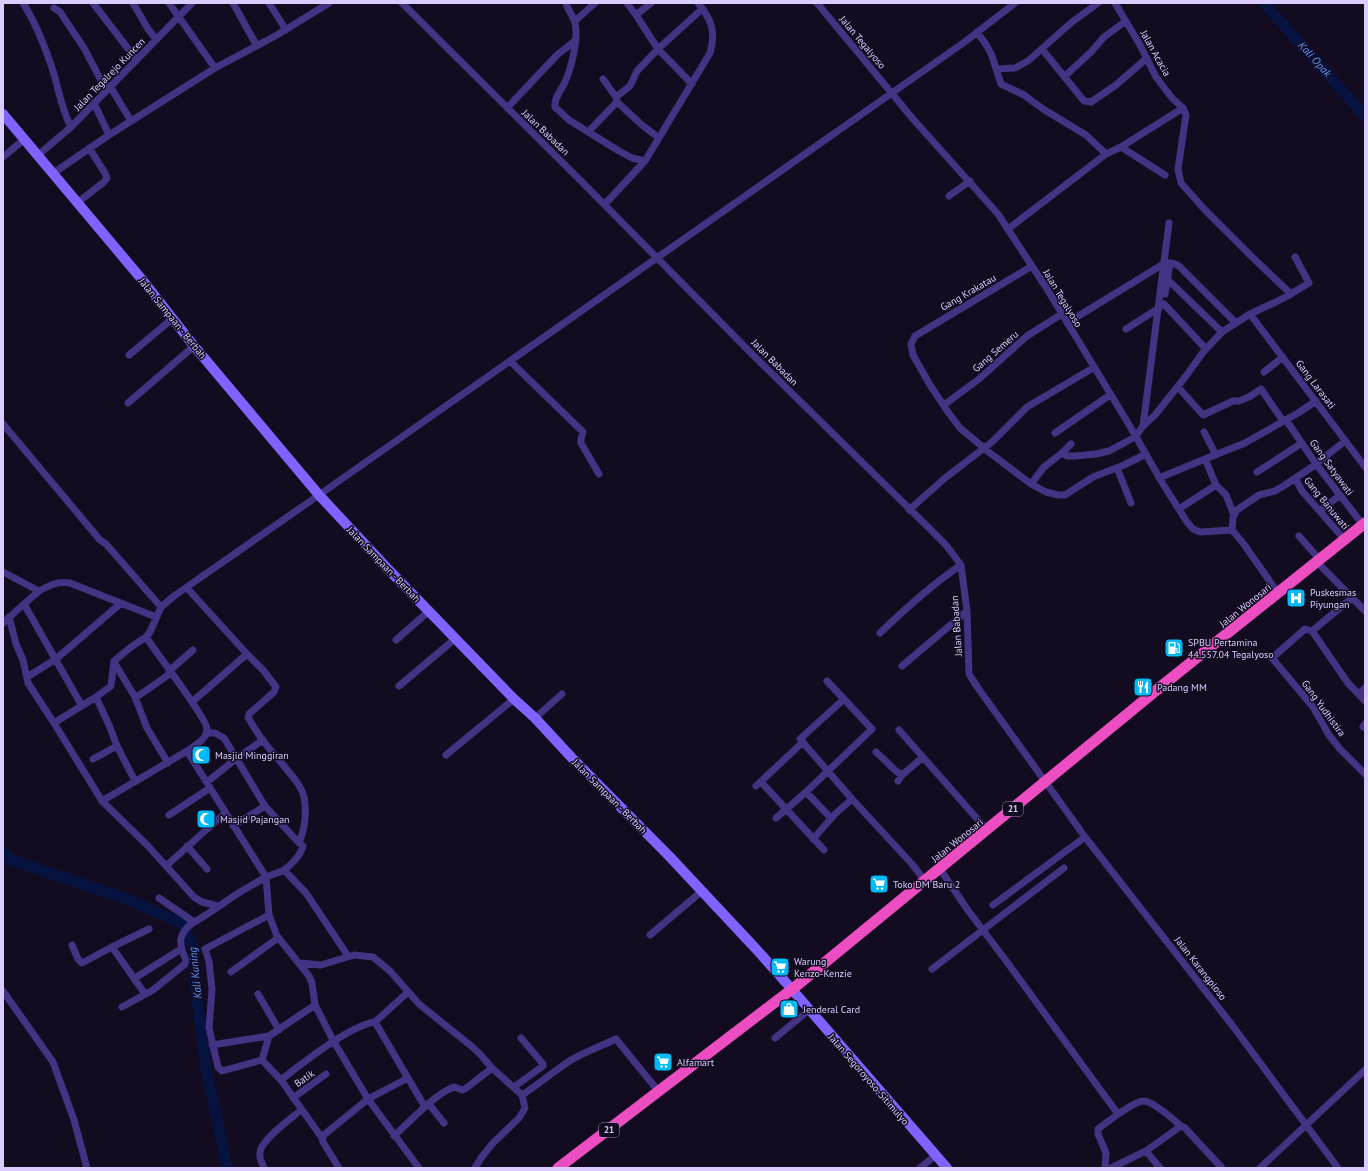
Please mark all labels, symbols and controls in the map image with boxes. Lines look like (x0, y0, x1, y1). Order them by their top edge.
street label: Jalan Tegalyoso (836, 12, 889, 72)
street label: Jalan Acacia (1137, 27, 1174, 79)
street label: Jalan Tegalrejo Kuncen (70, 35, 148, 114)
water label: Kali Opak (1295, 38, 1335, 81)
street label: Jalan Babadan (519, 106, 572, 158)
street label: Jalan Tegalyoso (1040, 266, 1085, 330)
street label: Gang Krakatau (938, 271, 998, 314)
street label: Jalan Sampaan - Berbah (135, 274, 209, 361)
street label: Gang Semeru (970, 328, 1021, 375)
street label: Jalan Babadan (748, 336, 801, 388)
street label: Gang Larasati (1293, 357, 1338, 411)
street label: Gang Satyawati (1307, 437, 1356, 498)
street label: Gang Banuwati (1301, 474, 1352, 533)
street label: Jalan Sampaan - Berbah (343, 523, 423, 605)
street label: Jalan Wonosari (1216, 581, 1274, 631)
place label: Puskesmas Piyungan (1310, 586, 1356, 611)
hospital icon: Puskesmas Piyungan (1285, 587, 1307, 609)
street label: Jalan Babadan (948, 595, 965, 658)
place label: SPBU Pertamina 44.557.04 Tegalyoso (1188, 636, 1274, 661)
fuel station icon: SPBU Pertamina 44.557.04 Tegalyoso (1163, 637, 1185, 659)
restaurant icon: Padang MM (1132, 676, 1154, 698)
street label: Gang Yudhistira (1299, 677, 1348, 739)
place label: Padang MM (1157, 681, 1207, 694)
mosque icon: Masjid Minggiran (190, 744, 212, 766)
place label: Masjid Minggiran (215, 749, 289, 762)
street label: Jalan Sampaan - Berbah (569, 755, 650, 837)
road number: 21 (1003, 802, 1023, 816)
mosque icon: Masjid Pajangan (195, 808, 217, 830)
place label: Masjid Pajangan (220, 813, 290, 826)
street label: Jalan Wonosari (928, 816, 986, 866)
supermarket icon: Toko DM Baru 2 (868, 873, 890, 895)
place label: Toko DM Baru 2 (893, 878, 960, 891)
street label: Jalan Karangploso (1171, 933, 1229, 1003)
water label: Kali Kuning (185, 946, 205, 999)
place label: Warung Kenzo-Kenzie (794, 955, 852, 980)
supermarket icon: Warung Kenzo-Kenzie (769, 956, 791, 978)
shop icon: Jenderal Card (778, 998, 800, 1020)
place label: Jenderal Card (802, 1003, 860, 1016)
street label: Jalan Segoroyoso-Sitimulyo (825, 1030, 912, 1128)
supermarket icon: Alfamart (652, 1051, 674, 1073)
place label: Alfamart (677, 1056, 715, 1069)
street label: Batik (292, 1067, 317, 1090)
road number: 21 (599, 1123, 619, 1137)

